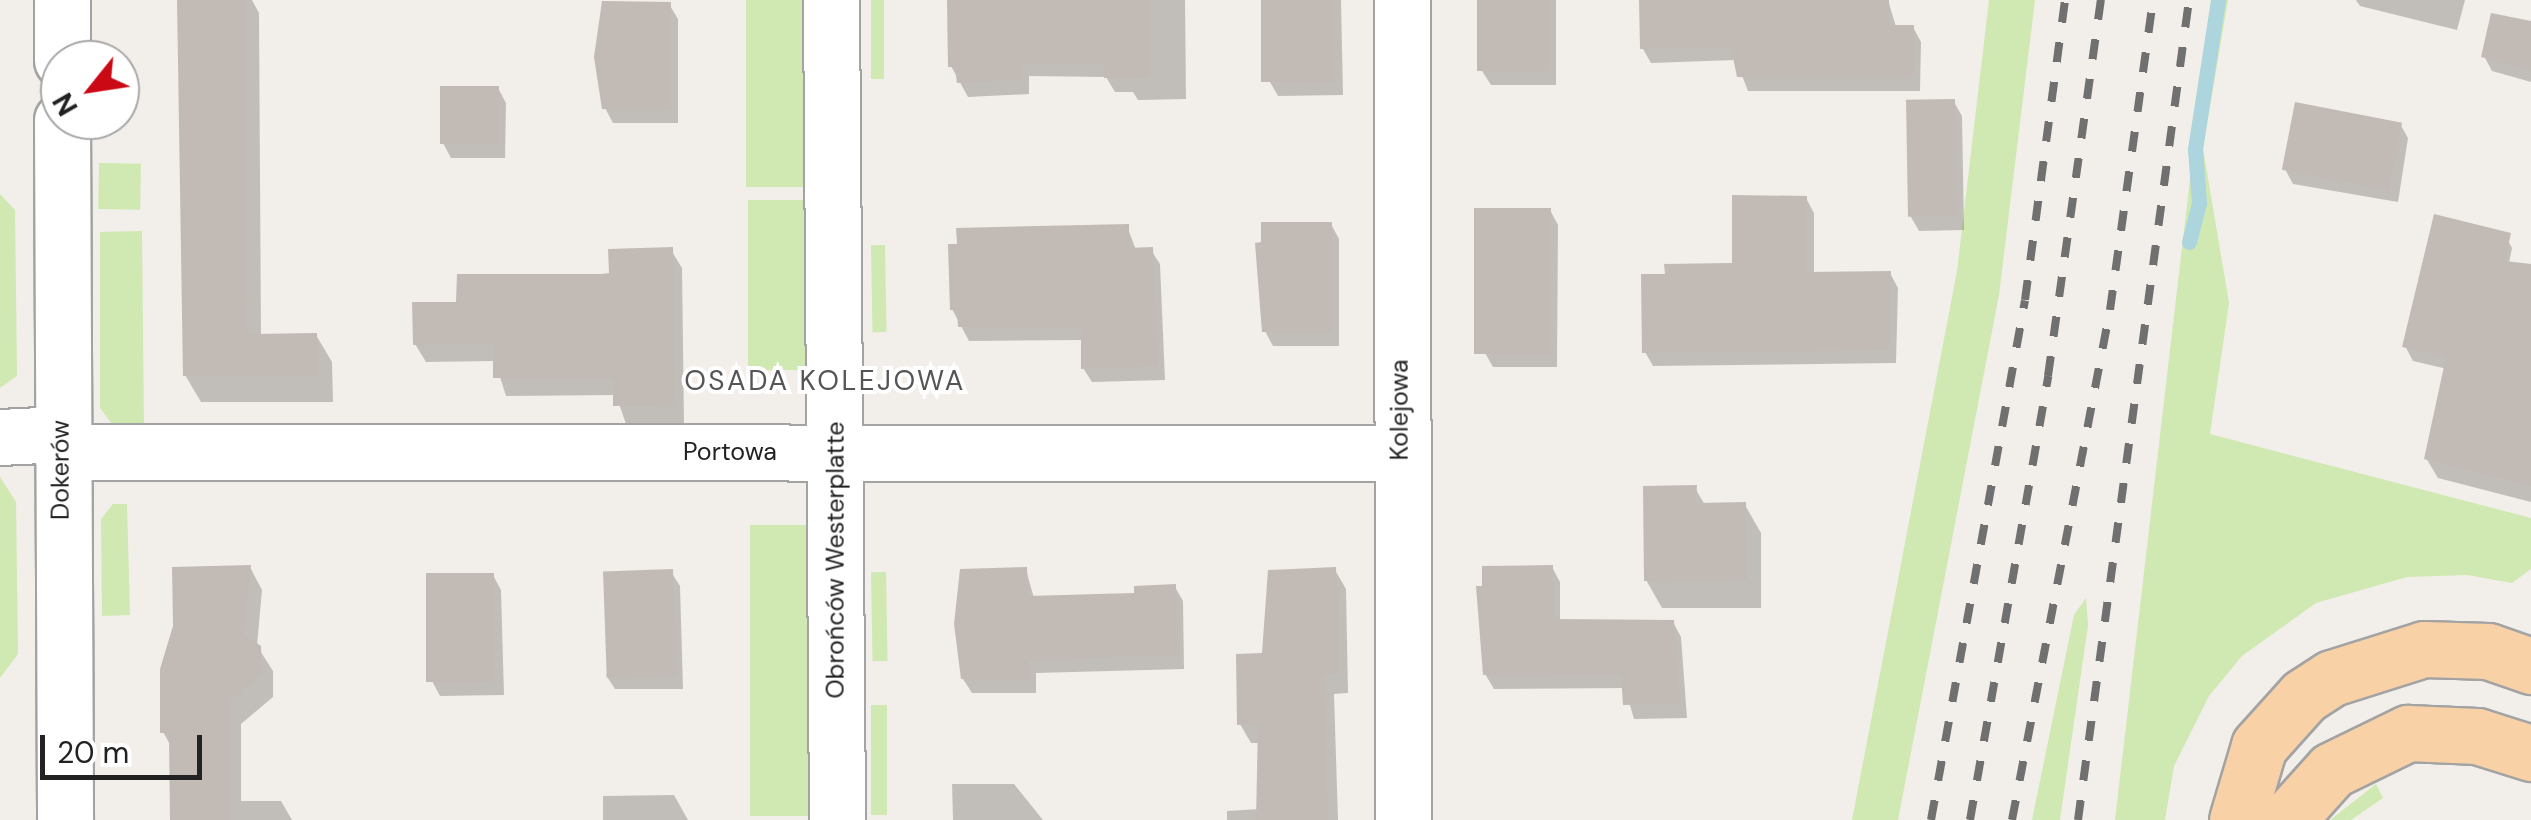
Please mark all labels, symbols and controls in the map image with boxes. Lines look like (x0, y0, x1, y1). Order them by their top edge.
north arrow (40, 40, 140, 140)
text: N (44, 86, 86, 122)
street label: Kolejowa (1385, 359, 1415, 461)
district label: OSADA KOLEJOWA (684, 364, 966, 398)
street label: Dokerów (46, 420, 76, 520)
street label: Obrońców Westerplatte (821, 421, 851, 699)
street label: Portowa (683, 437, 777, 467)
scale bar (45, 715, 208, 777)
text: 20 m (57, 733, 129, 772)

